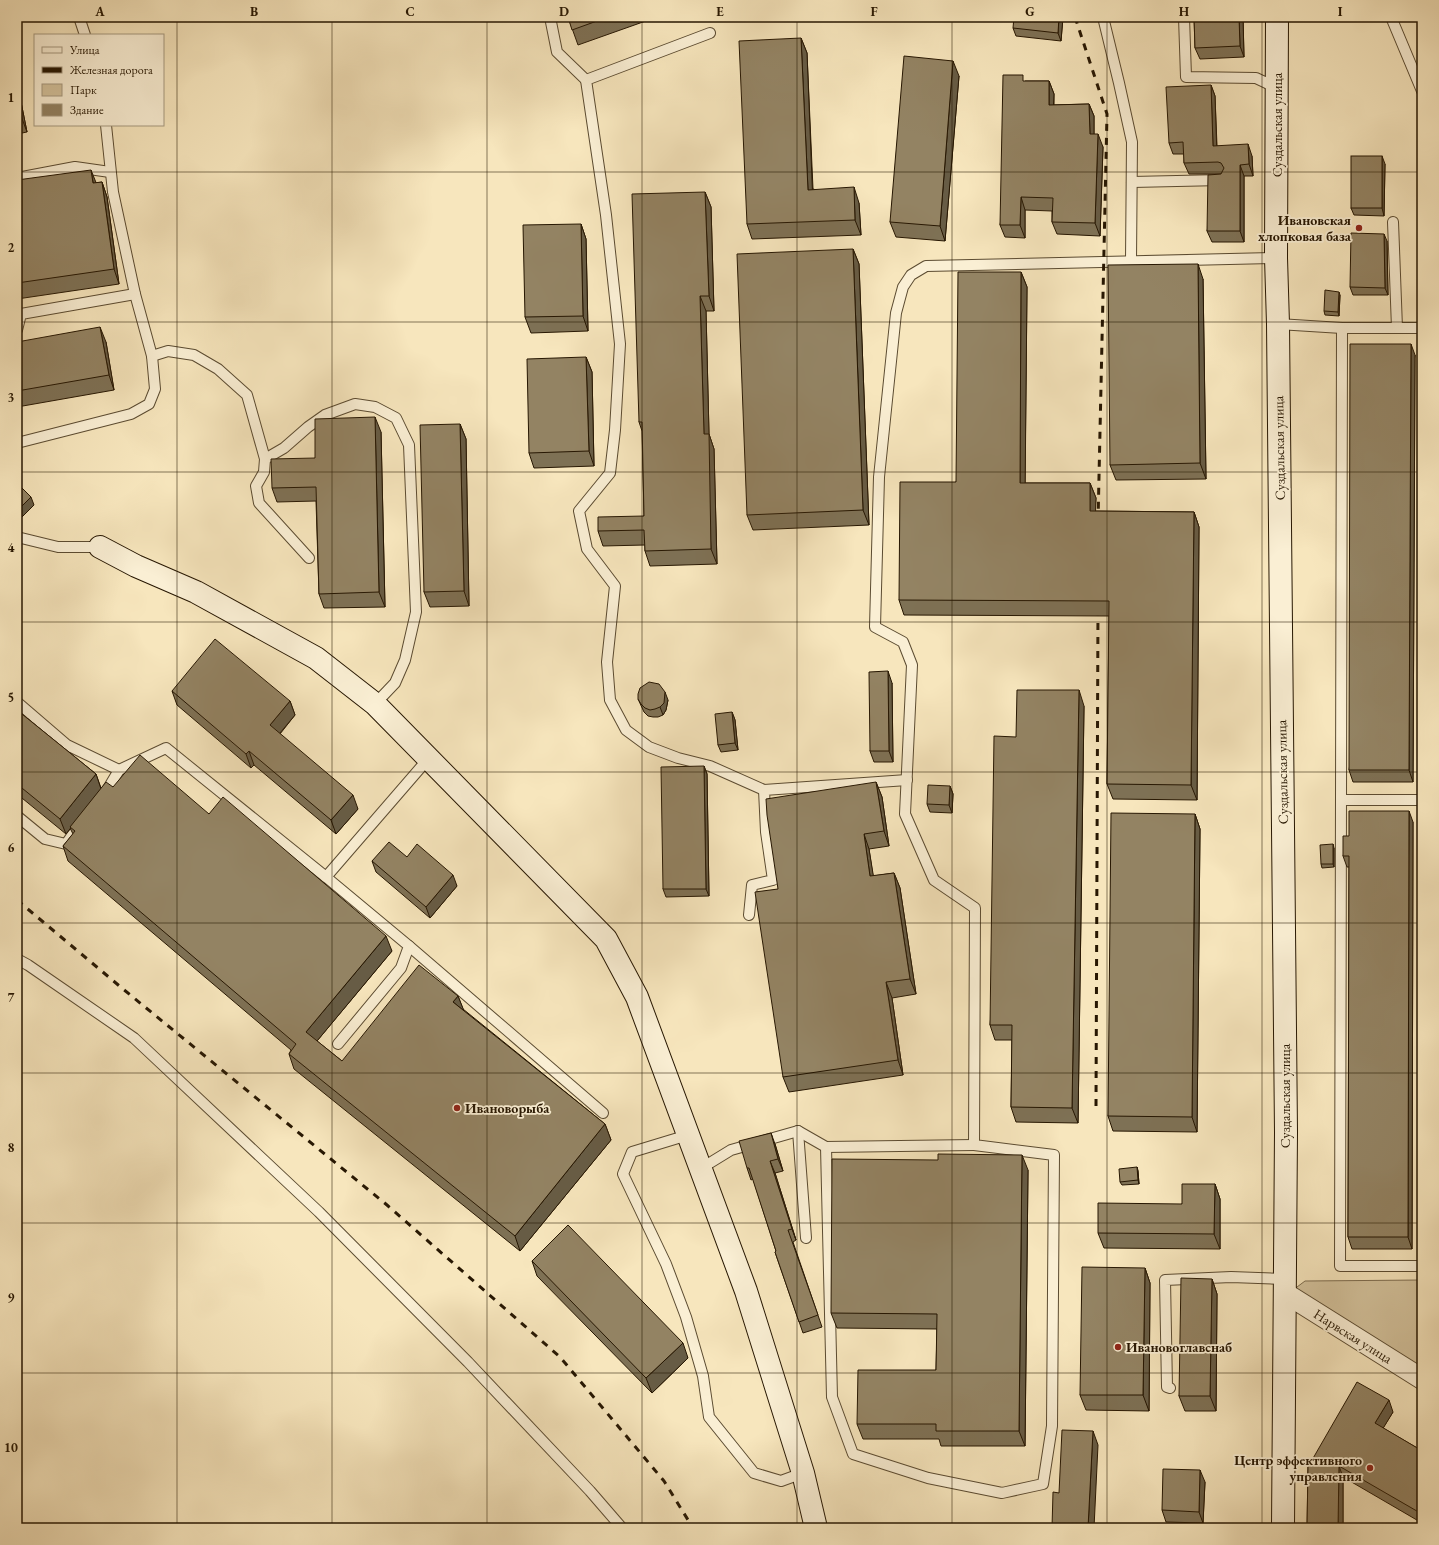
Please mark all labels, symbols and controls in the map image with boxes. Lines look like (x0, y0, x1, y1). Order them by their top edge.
text: A (94, 3, 105, 20)
text: B (250, 3, 258, 20)
text: C (405, 3, 415, 20)
text: D (559, 3, 569, 20)
text: E (716, 3, 724, 20)
text: F (870, 3, 878, 20)
text: G (1025, 3, 1035, 20)
text: H (1179, 3, 1190, 20)
text: I (1338, 3, 1343, 20)
legend (34, 34, 164, 126)
text: Улица (69, 42, 100, 58)
text: Железная дорога (69, 62, 153, 78)
street label: Суздальская улица (1268, 72, 1286, 177)
text: Парк (70, 82, 97, 98)
text: 1 (8, 89, 15, 106)
text: Здание (70, 102, 104, 118)
place label: Ивановская хлопковая база (1258, 211, 1352, 245)
marker: Ивановская хлопковая база (1354, 223, 1364, 233)
text: 2 (8, 239, 15, 256)
text: 3 (8, 389, 15, 406)
street label: Суздальская улица (1269, 395, 1289, 500)
text: 4 (8, 539, 15, 556)
text: 5 (8, 689, 14, 706)
street label: Суздальская улица (1272, 719, 1292, 824)
text: 6 (8, 839, 15, 856)
text: 7 (8, 989, 15, 1006)
street label: Суздальская улица (1276, 1043, 1294, 1148)
place label: Ивановорыба (465, 1099, 550, 1117)
marker: Ивановорыба (452, 1103, 462, 1113)
text: 8 (8, 1139, 15, 1156)
text: 9 (8, 1289, 15, 1306)
street label: Нарвская улица (1310, 1305, 1396, 1368)
place label: Ивановоглавснаб (1126, 1338, 1232, 1356)
marker: Ивановоглавснаб (1113, 1342, 1123, 1352)
text: 10 (4, 1439, 18, 1456)
place label: Центр эффективного управления (1234, 1451, 1363, 1485)
marker: Центр эффективного управления (1365, 1463, 1375, 1473)

